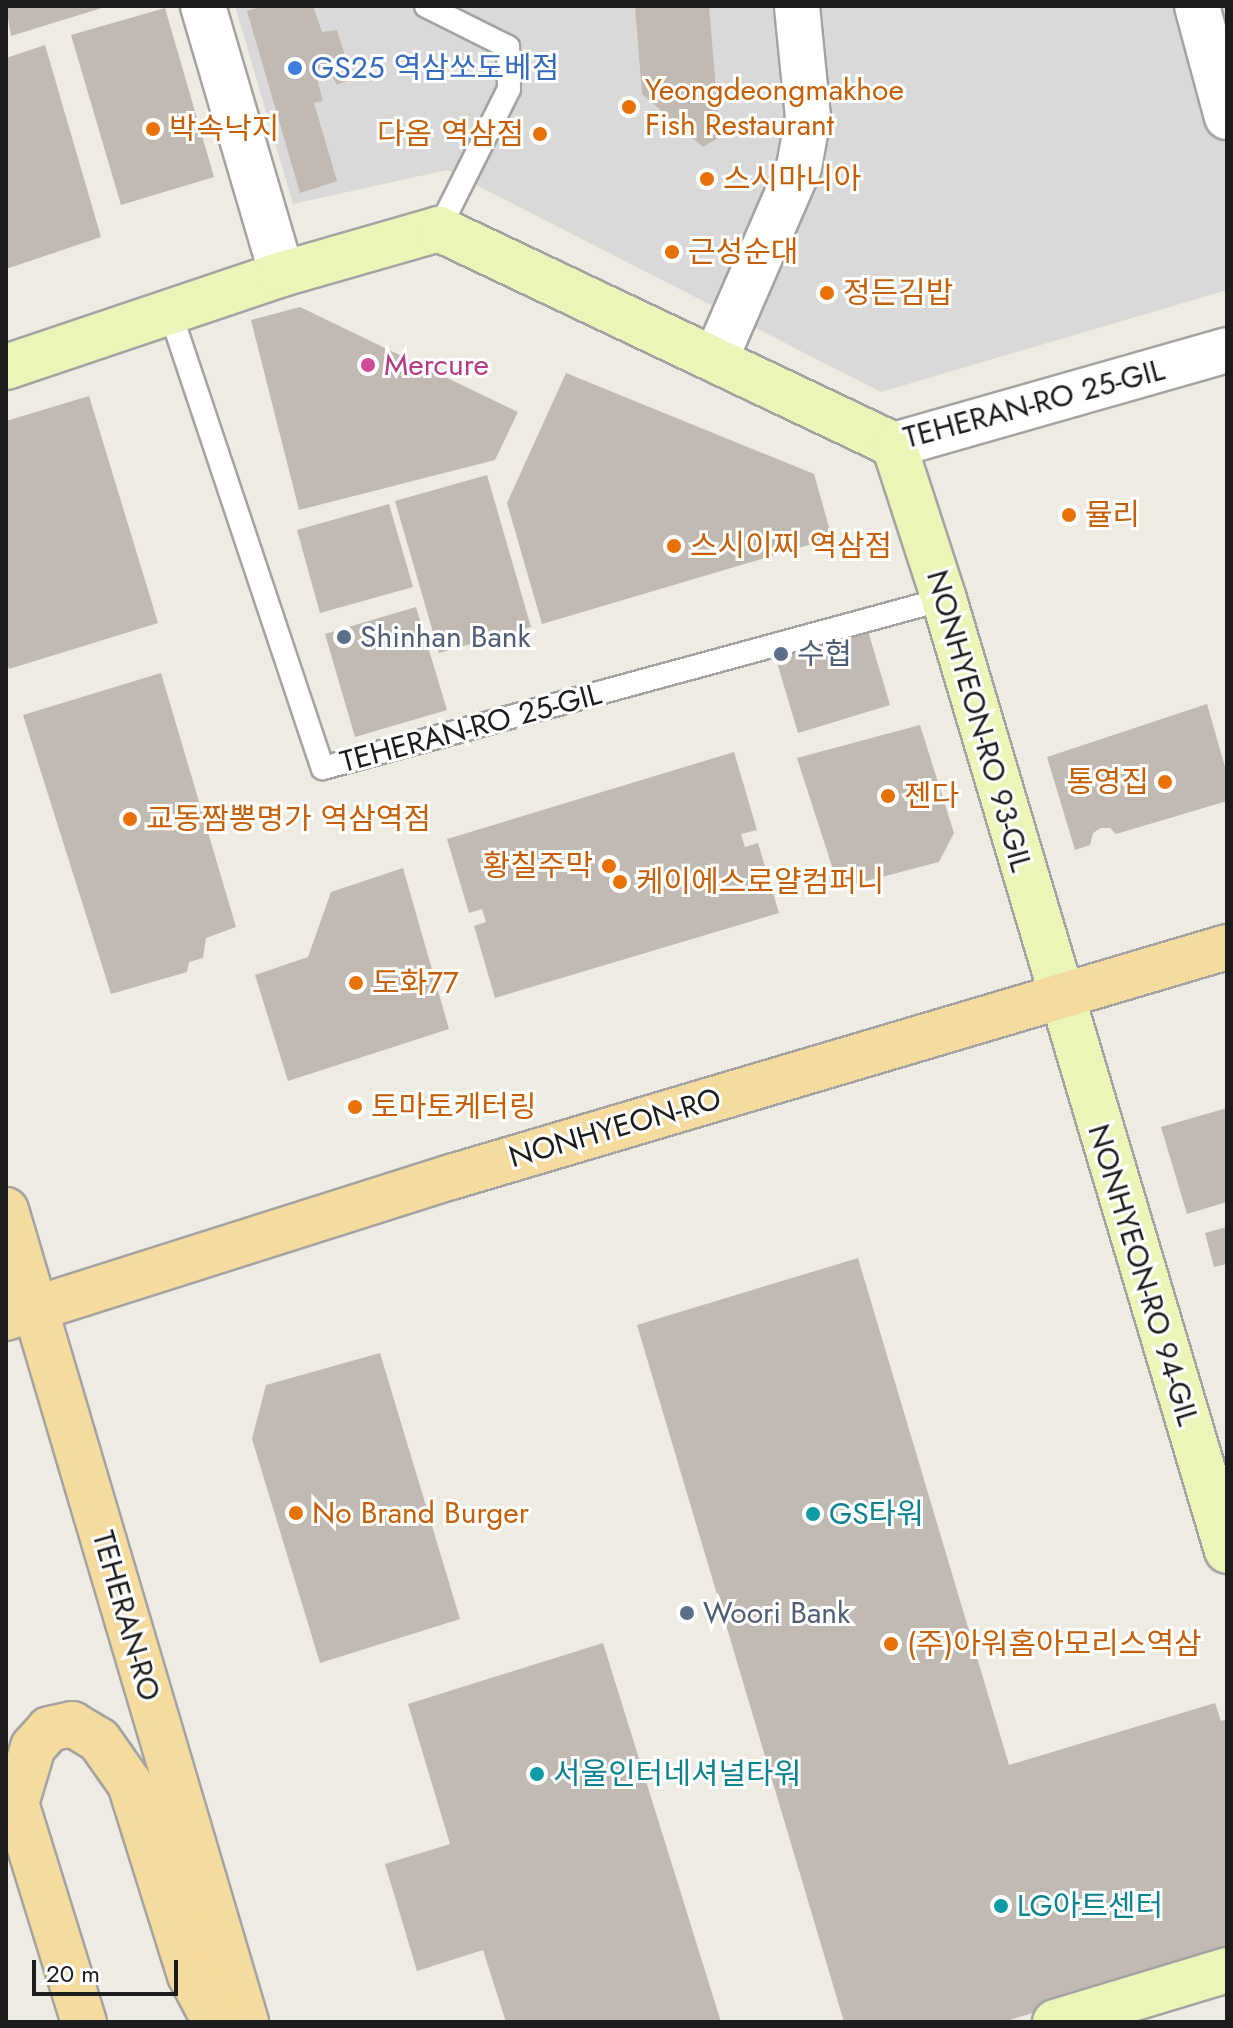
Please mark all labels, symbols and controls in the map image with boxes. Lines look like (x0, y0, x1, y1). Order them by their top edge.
place label: GS25 역삼쏘도베점 (311, 50, 559, 86)
marker: GS25 역삼쏘도베점 (286, 59, 304, 77)
place label: Yeongdeongmakhoe Fish Restaurant (645, 72, 904, 142)
marker: Yeongdeongmakhoe Fish Restaurant (620, 98, 638, 116)
place label: 박속낙지 (169, 111, 279, 147)
place label: 다옴 역삼점 (377, 116, 524, 152)
marker: 박속낙지 (144, 120, 162, 138)
marker: 다옴 역삼점 (531, 125, 549, 143)
place label: 스시마니아 (723, 161, 861, 197)
marker: 스시마니아 (698, 170, 716, 188)
place label: 근성순대 (688, 234, 798, 270)
marker: 근성순대 (663, 243, 681, 261)
place label: 정든김밥 (843, 275, 953, 311)
marker: 정든김밥 (818, 284, 836, 302)
place label: Mercure (384, 347, 489, 383)
street label: TEHERAN-RO 25-GIL (900, 352, 1168, 456)
marker: Mercure (359, 356, 377, 374)
place label: 뮬리 (1085, 497, 1140, 533)
marker: 뮬리 (1060, 506, 1078, 524)
place label: 스시이찌 역삼점 (690, 528, 892, 564)
marker: 스시이찌 역삼점 (665, 537, 683, 555)
street label: NONHYEON-RO 93-GIL (919, 566, 1039, 876)
place label: Shinhan Bank (360, 619, 531, 655)
marker: Shinhan Bank (335, 628, 353, 646)
place label: 수협 (797, 636, 852, 672)
marker: 수협 (772, 645, 790, 663)
street label: TEHERAN-RO 25-GIL (337, 676, 605, 780)
place label: 통영집 (1066, 764, 1149, 800)
marker: 통영집 (1156, 773, 1174, 791)
place label: 젠다 (904, 778, 959, 814)
marker: 젠다 (879, 787, 897, 805)
place label: 교동짬뽕명가 역삼역점 (146, 801, 431, 837)
marker: 교동짬뽕명가 역삼역점 (121, 810, 139, 828)
place label: 황칠주막 (483, 848, 593, 884)
marker: 황칠주막 (600, 857, 618, 875)
place label: 케이에스로얄컴퍼니 (636, 864, 884, 900)
marker: 케이에스로얄컴퍼니 (611, 873, 629, 891)
place label: 도화77 (372, 965, 459, 1001)
marker: 도화77 (347, 974, 365, 992)
street label: NONHYEON-RO (505, 1081, 725, 1175)
place label: 토마토케터링 (371, 1089, 537, 1125)
marker: 토마토케터링 (346, 1098, 364, 1116)
street label: NONHYEON-RO 94-GIL (1080, 1120, 1206, 1430)
place label: No Brand Burger (312, 1495, 529, 1531)
place label: GS타워 (829, 1496, 924, 1532)
marker: No Brand Burger (287, 1504, 305, 1522)
marker: GS타워 (804, 1505, 822, 1523)
street label: TEHERAN-RO (85, 1527, 167, 1705)
place label: Woori Bank (703, 1595, 850, 1631)
marker: Woori Bank (678, 1604, 696, 1622)
place label: (주)아워홈아모리스역삼 (907, 1626, 1202, 1662)
marker: (주)아워홈아모리스역삼 (882, 1635, 900, 1653)
place label: 서울인터네셔널타워 (553, 1756, 801, 1792)
marker: 서울인터네셔널타워 (528, 1765, 546, 1783)
place label: LG아트센터 (1017, 1888, 1163, 1924)
marker: LG아트센터 (992, 1897, 1010, 1915)
scale bar (36, 1944, 182, 1994)
text: 20 m (46, 1956, 100, 1991)

